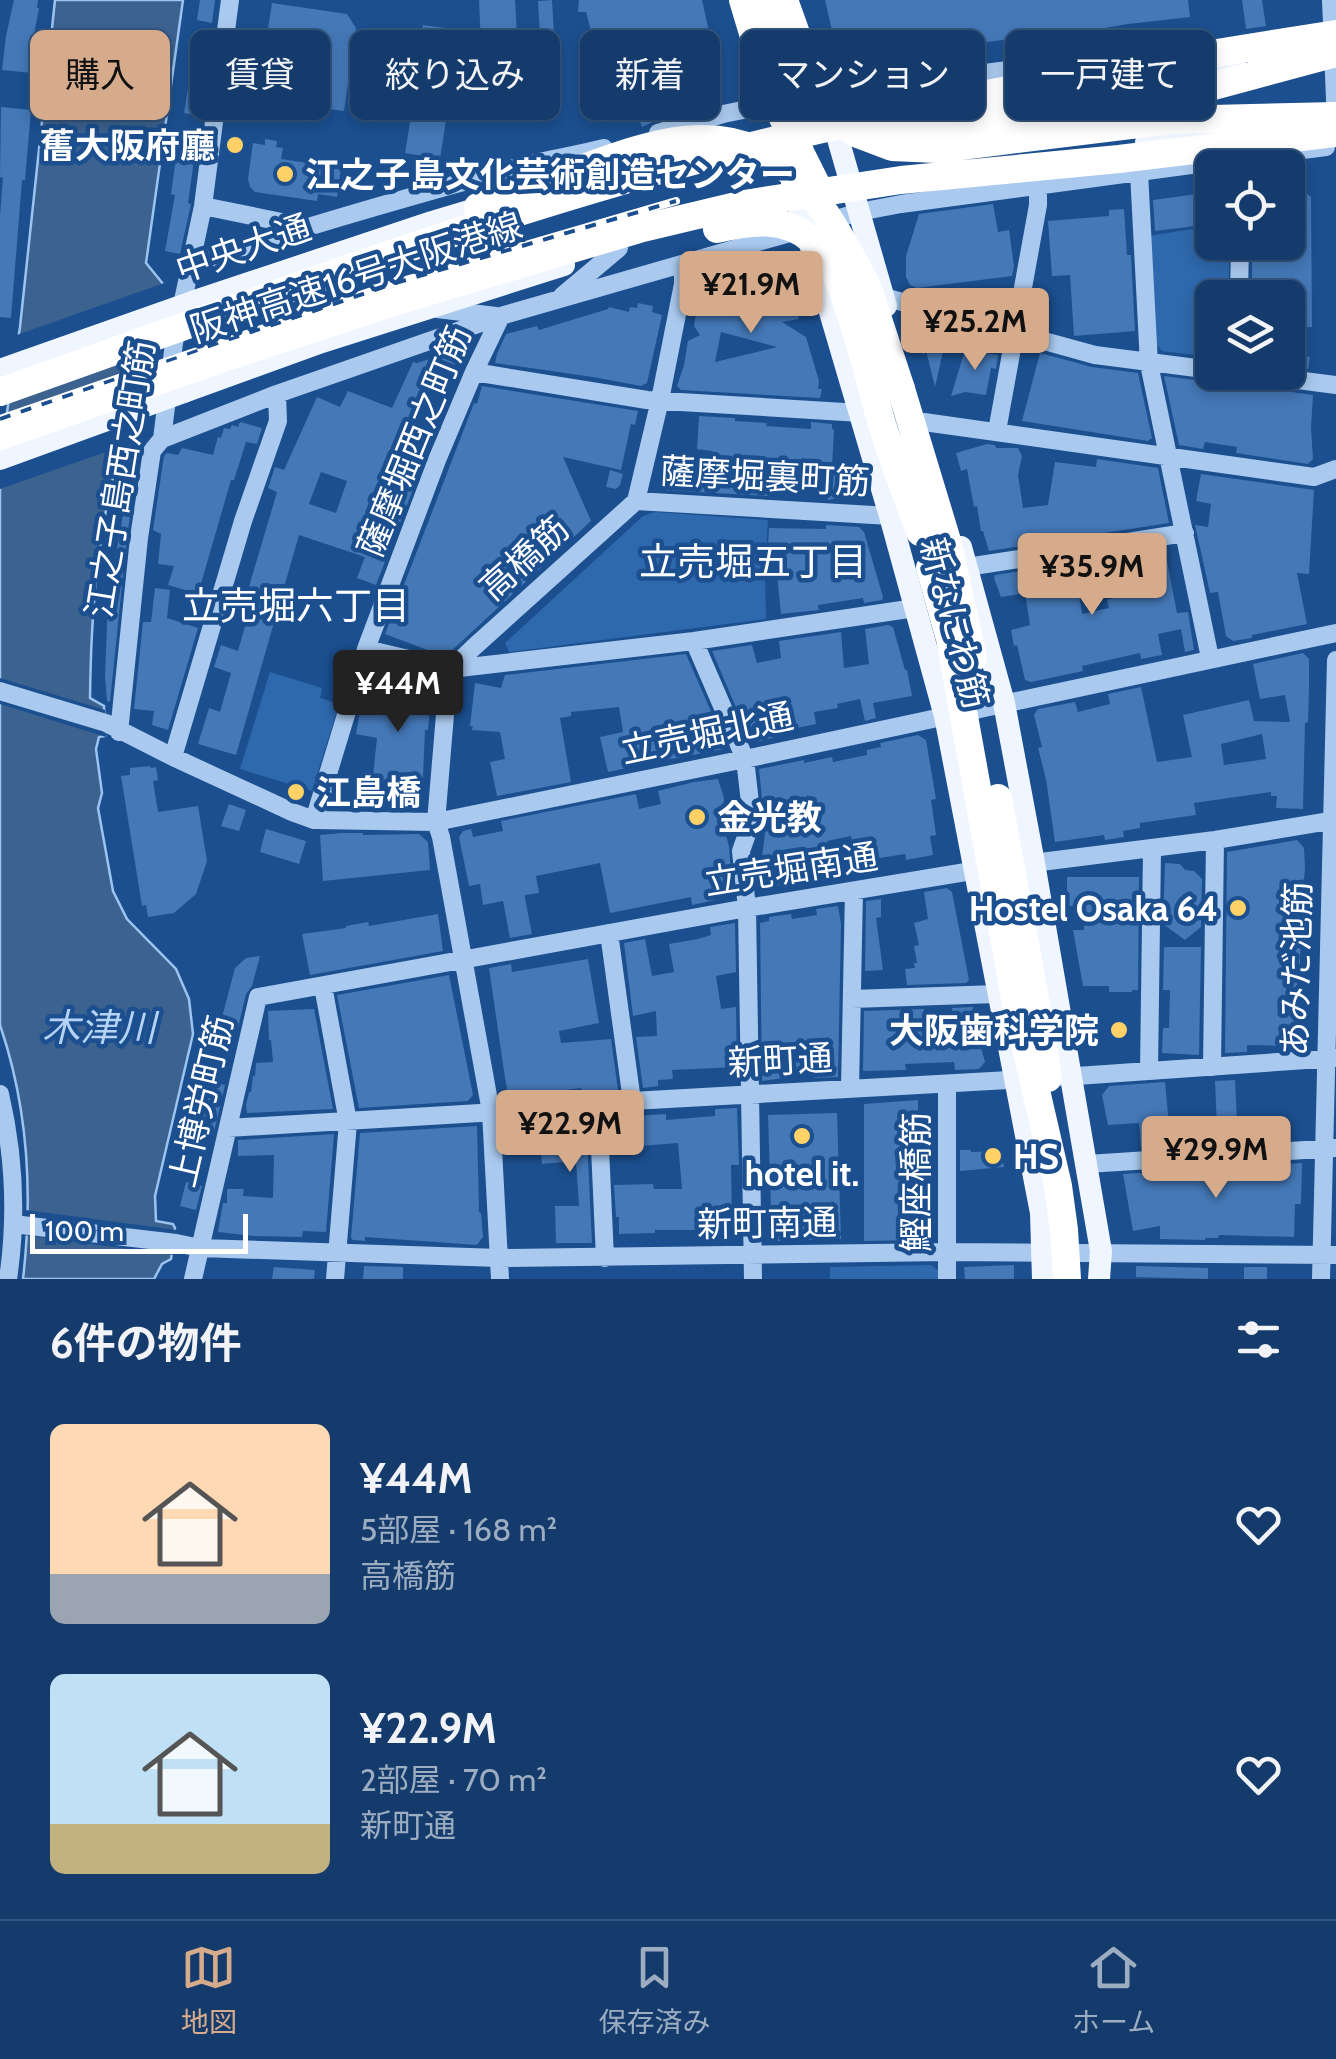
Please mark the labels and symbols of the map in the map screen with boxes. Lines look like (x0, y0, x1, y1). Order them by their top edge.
place label: 𦾔大阪府廳 (40, 124, 215, 167)
marker: 𦾔大阪府廳 (224, 134, 246, 156)
place label: 江之子島文化芸術創造センター (305, 153, 795, 196)
marker: 江之子島文化芸術創造センター (274, 163, 296, 185)
street label: 阪神高速16号大阪港線 (185, 203, 527, 351)
street label: 中央大通 (170, 205, 316, 291)
pin: ¥21.9M (670, 251, 832, 336)
pin: ¥25.2M (894, 288, 1056, 373)
street label: 薩摩堀西之町筋 (348, 319, 480, 563)
street label: 江之子島西之町筋 (77, 337, 163, 621)
street label: 薩摩堀裏町筋 (659, 449, 871, 503)
street label: 高橋筋 (471, 507, 577, 609)
street label: 新なにわ筋 (912, 533, 998, 713)
pin: ¥35.9M (1011, 533, 1173, 618)
district label: 立売堀五丁目 (639, 538, 867, 585)
district label: 立売堀六丁目 (182, 582, 410, 629)
pin: ¥44M (339, 650, 457, 735)
street label: 立売堀北通 (617, 694, 797, 772)
place label: 江島橋 (316, 771, 421, 814)
marker: 江島橋 (285, 781, 307, 803)
place label: 金光教 (717, 796, 822, 839)
marker: 金光教 (686, 806, 708, 828)
street label: 立売堀南通 (701, 834, 881, 904)
street label: あみだ池筋 (1273, 881, 1319, 1057)
place label: Hostel Osaka 64 (969, 887, 1218, 930)
marker: Hostel Osaka 64 (1227, 897, 1249, 919)
water label: 木津川 (42, 1004, 160, 1051)
place label: 大阪歯科学院 (889, 1009, 1099, 1052)
street label: 上博労町筋 (160, 1011, 242, 1191)
marker: 大阪歯科学院 (1108, 1019, 1130, 1041)
street label: 新町通 (726, 1036, 834, 1084)
pin: ¥22.9M (489, 1090, 651, 1175)
street label: 鰹座橋筋 (894, 1112, 937, 1252)
pin: ¥29.9M (1135, 1116, 1297, 1201)
marker: hotel it. (791, 1125, 813, 1147)
place label: HS (1013, 1135, 1059, 1178)
marker: HS (982, 1145, 1004, 1167)
place label: hotel it. (745, 1152, 859, 1195)
street label: 新町南通 (697, 1200, 837, 1246)
scale bar (30, 1209, 248, 1254)

